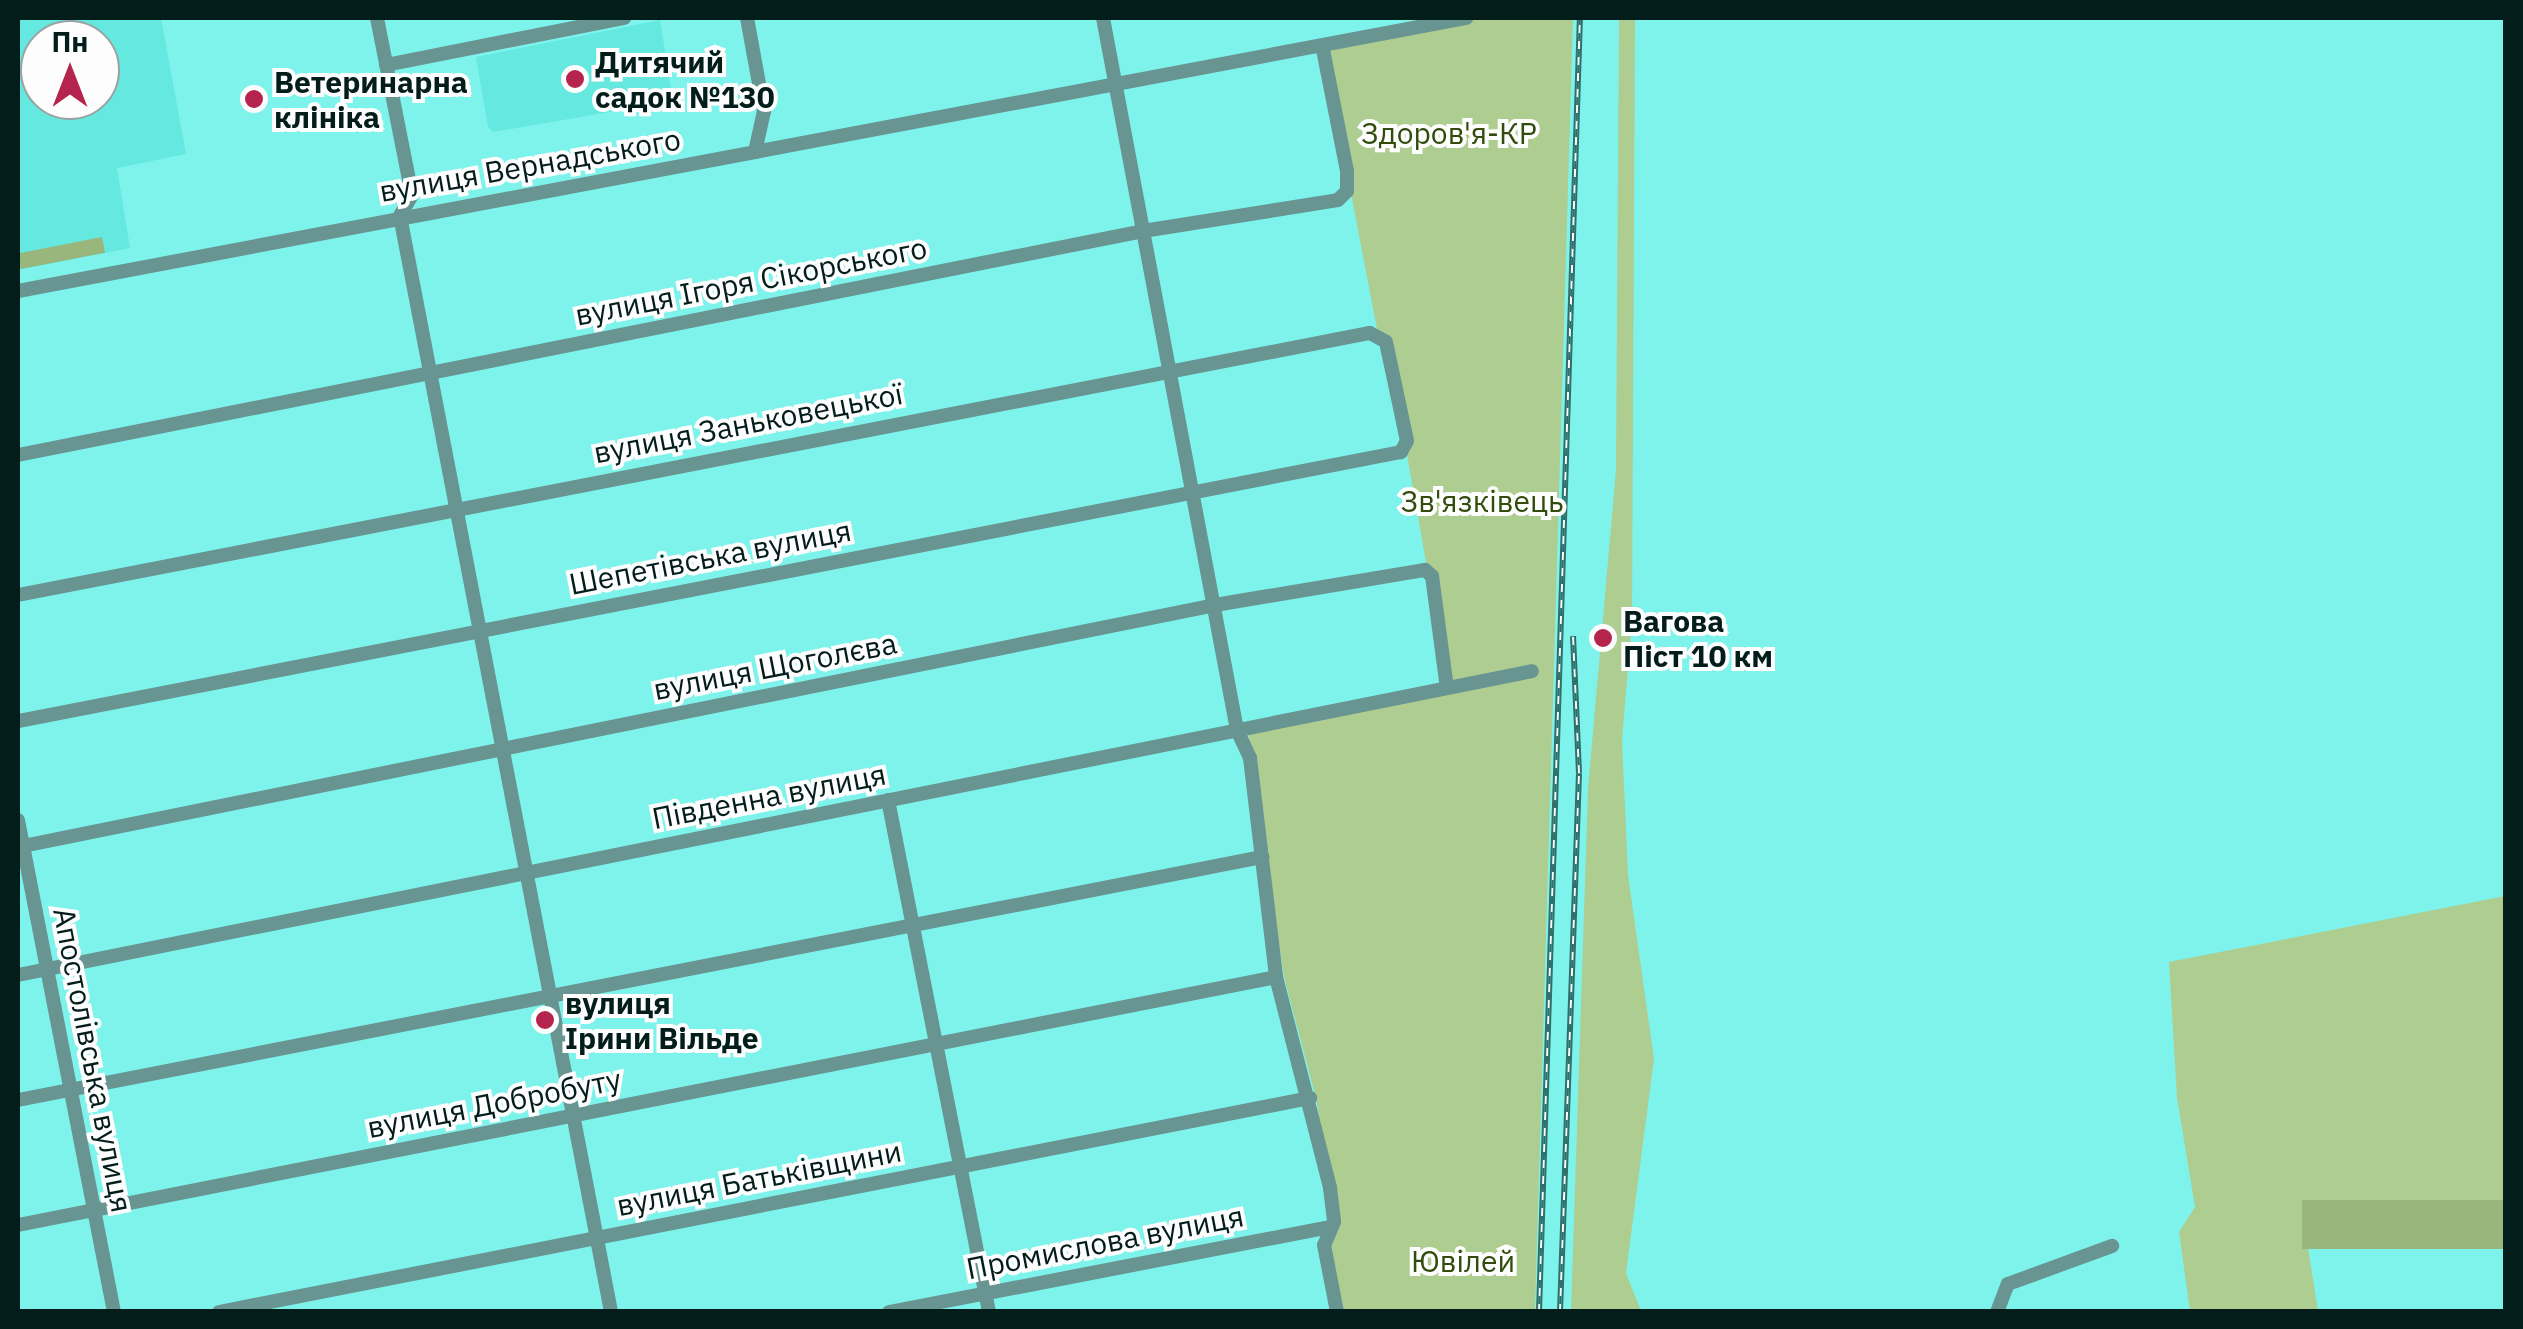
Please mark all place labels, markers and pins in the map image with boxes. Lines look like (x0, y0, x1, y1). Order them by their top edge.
place label: Дитячий садок №130 (595, 44, 775, 114)
place label: Ветеринарна клініка (274, 64, 468, 134)
marker: Дитячий садок №130 (564, 68, 586, 90)
marker: Ветеринарна клініка (243, 88, 265, 110)
place label: Вагова Піст 10 км (1623, 603, 1773, 674)
marker: Вагова Піст 10 км (1592, 627, 1614, 649)
place label: вулиця Ірини Вільде (565, 985, 759, 1056)
marker: вулиця Ірини Вільде (534, 1009, 556, 1031)

